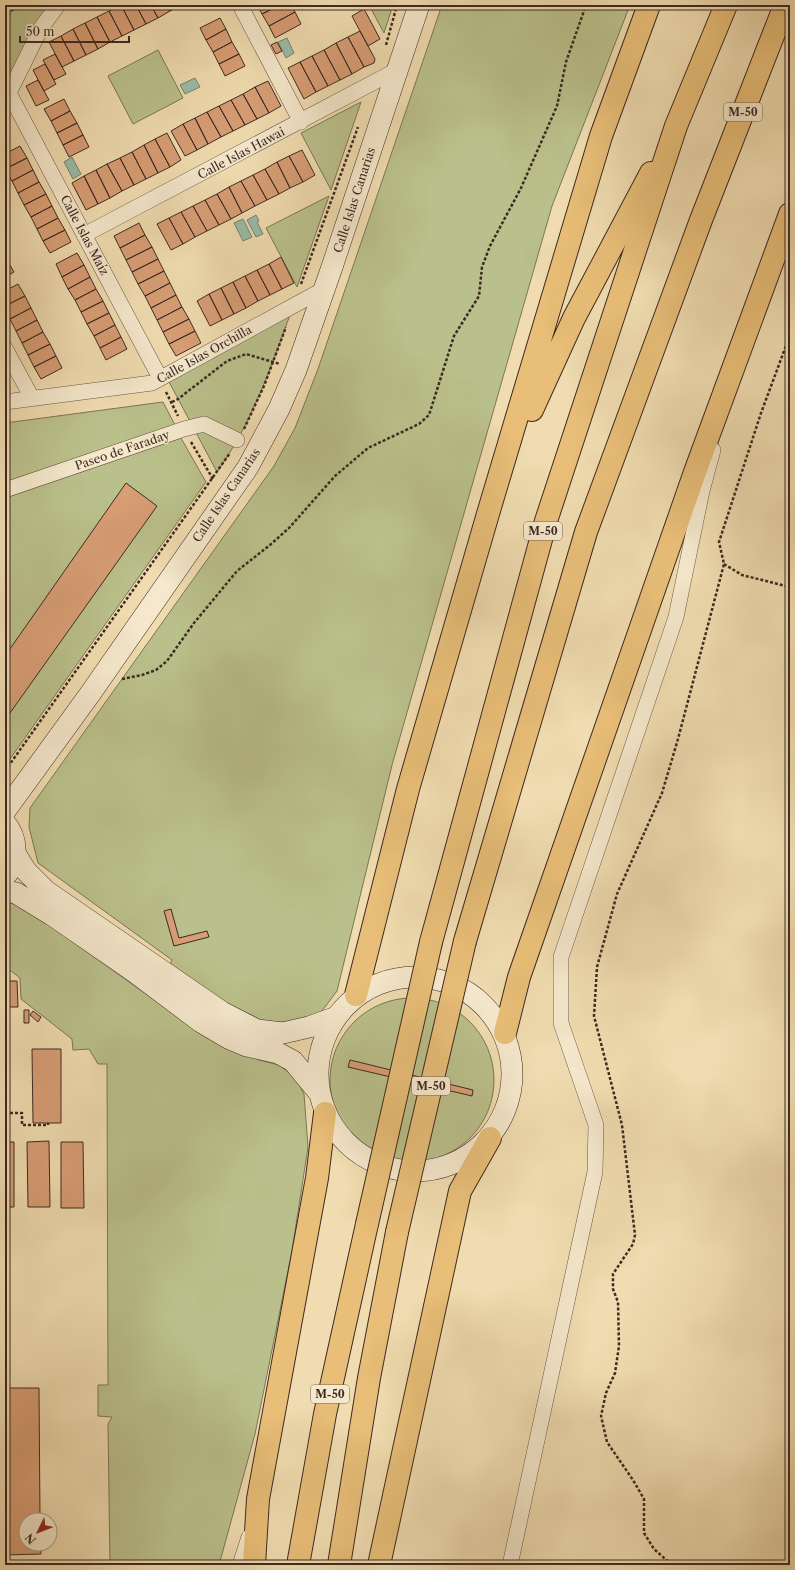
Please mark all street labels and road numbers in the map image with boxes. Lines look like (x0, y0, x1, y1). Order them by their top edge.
road number: M-50 (724, 103, 762, 121)
street label: Calle Islas Hawai (195, 124, 287, 182)
street label: Calle Islas Canarias (330, 145, 378, 255)
street label: Calle Islas Maíz (58, 192, 112, 278)
street label: Calle Islas Orchilla (154, 321, 255, 386)
street label: Paseo de Faraday (73, 427, 171, 473)
street label: Calle Islas Canarias (189, 445, 263, 545)
road number: M-50 (524, 522, 562, 540)
road number: M-50 (412, 1077, 450, 1095)
road number: M-50 (311, 1385, 349, 1403)

